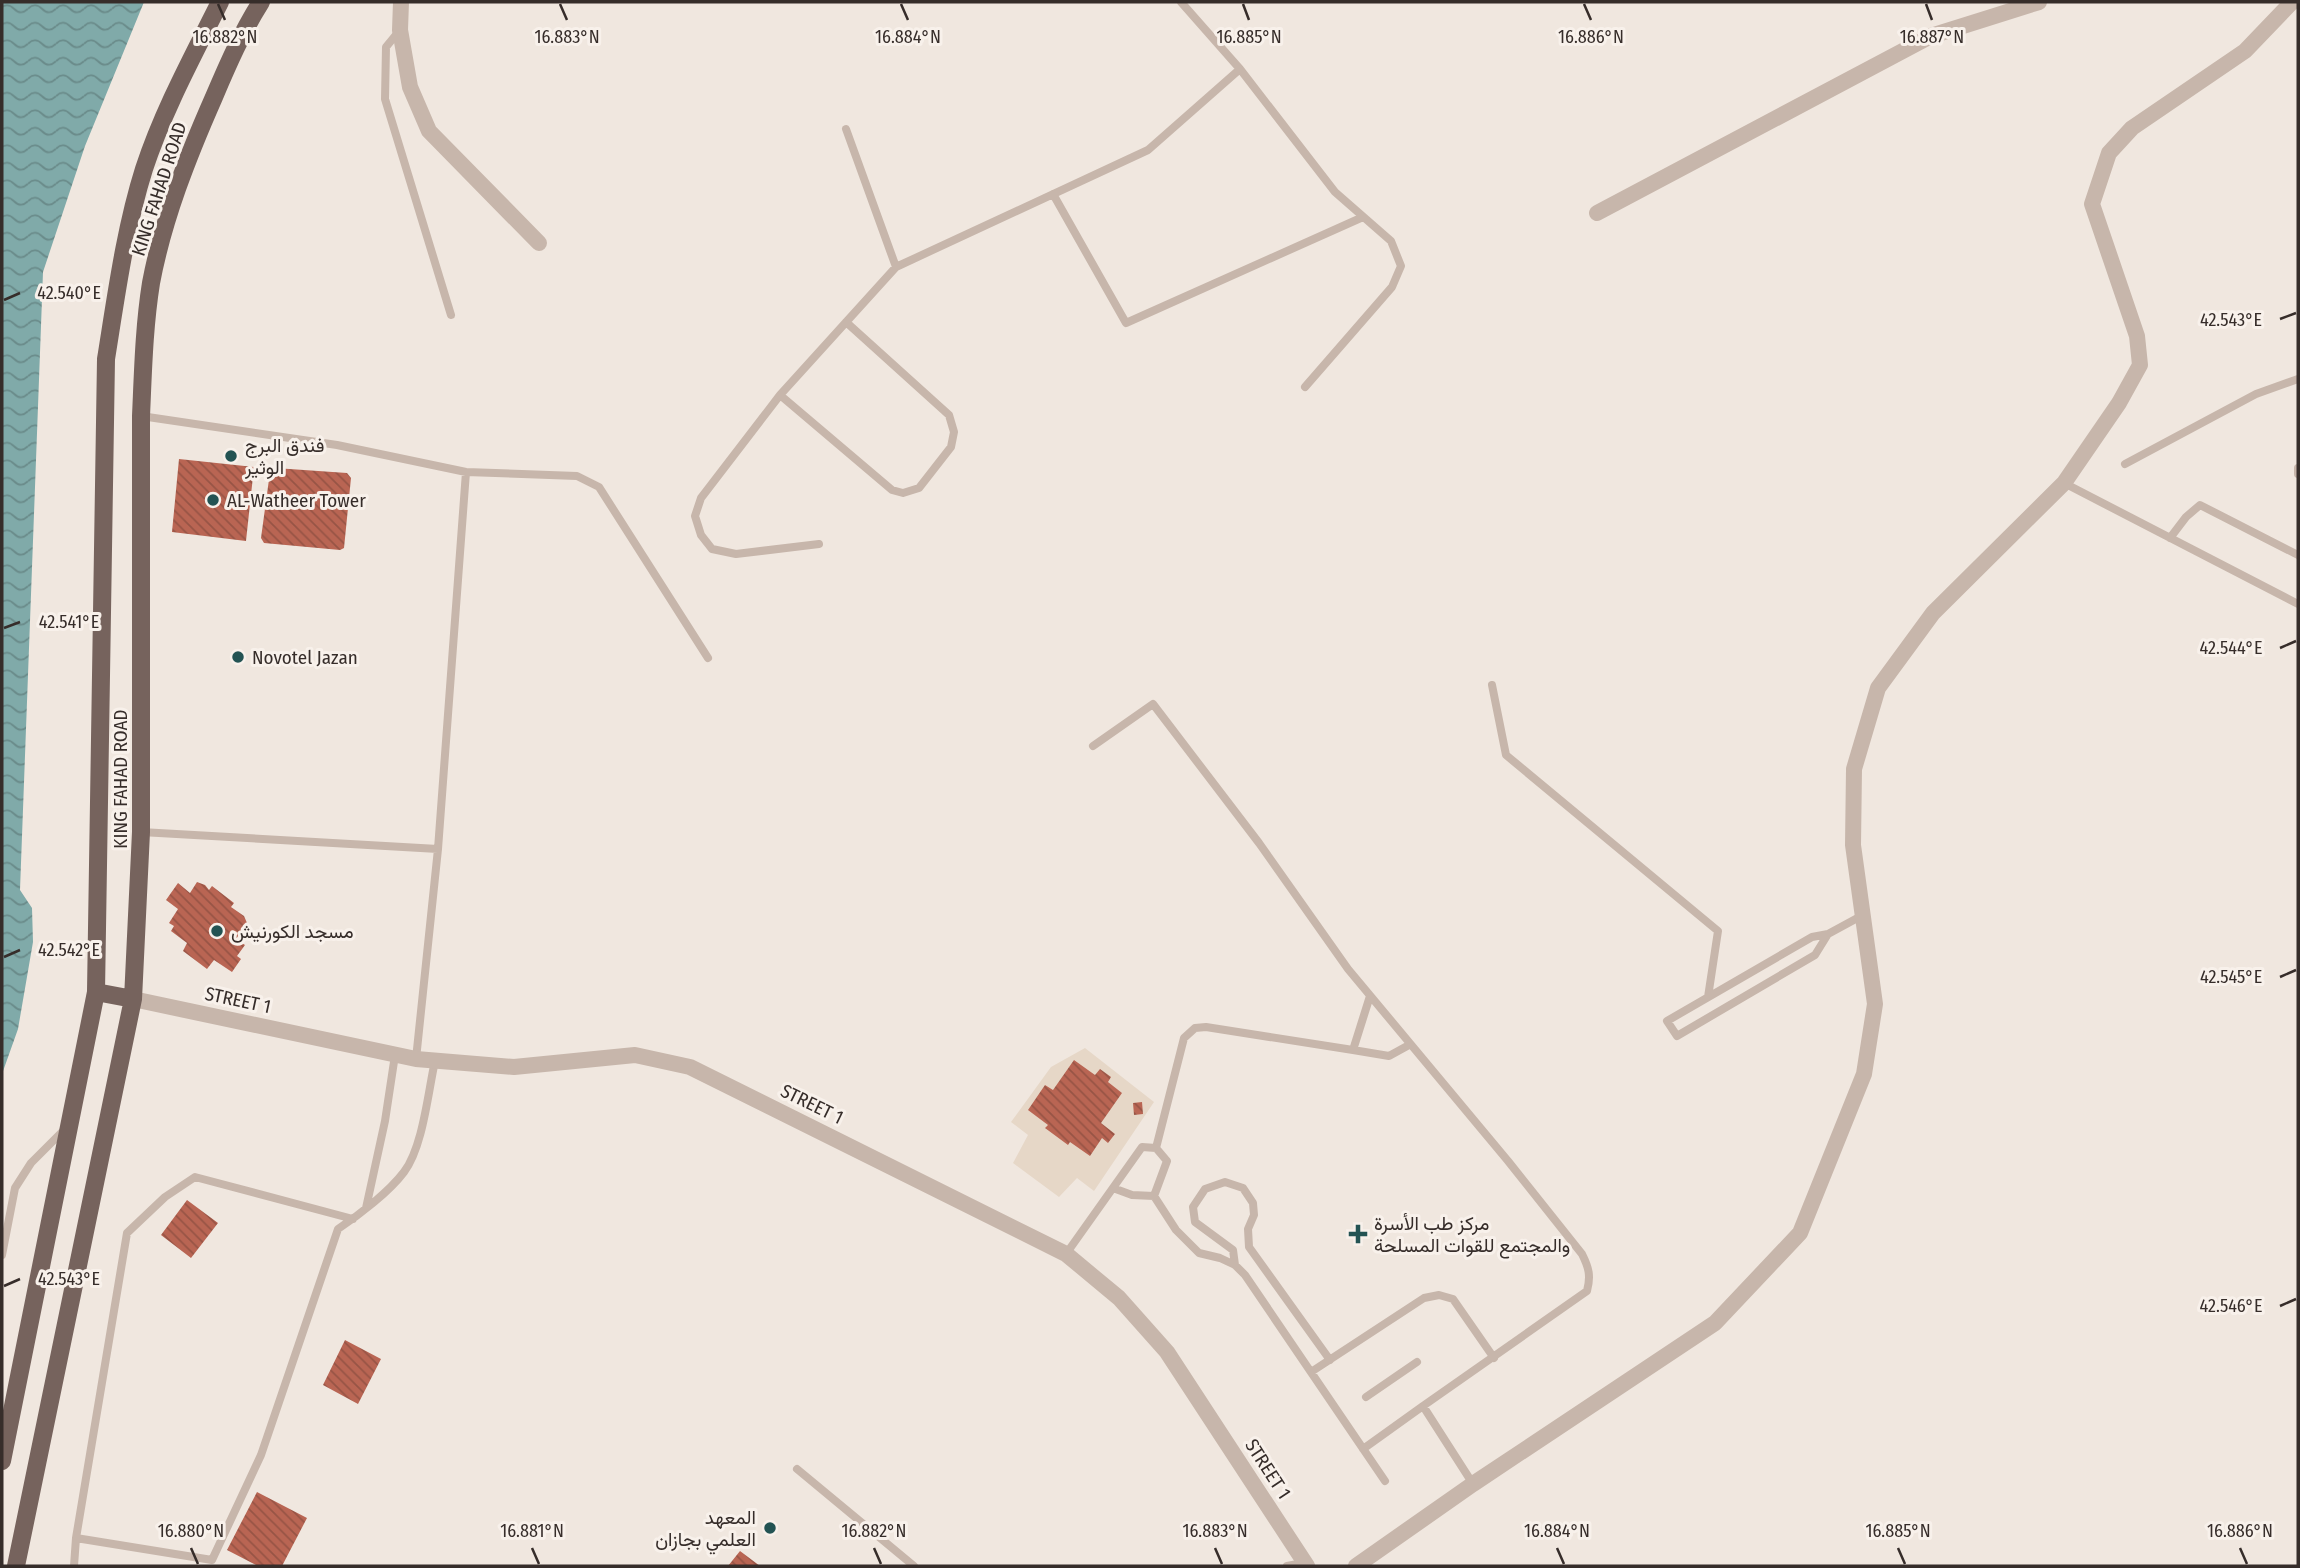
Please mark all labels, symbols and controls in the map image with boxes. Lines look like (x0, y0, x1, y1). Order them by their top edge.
text: 16.882°N (193, 26, 257, 48)
text: 16.883°N (534, 26, 600, 48)
text: 16.884°N (875, 26, 941, 48)
text: 16.885°N (1216, 26, 1282, 48)
text: 16.886°N (1558, 26, 1624, 48)
text: 16.887°N (1900, 26, 1964, 48)
street label: KING FAHAD ROAD (127, 119, 191, 259)
text: 42.540°E (37, 282, 101, 304)
text: 42.543°E (2200, 309, 2262, 331)
place label: فندق البرج الوثير (244, 434, 324, 479)
marker: فندق البرج الوثير (223, 448, 239, 464)
place label: AL-Watheer Tower (227, 489, 366, 512)
marker: AL-Watheer Tower (205, 492, 221, 508)
text: 42.541°E (39, 611, 99, 633)
text: 42.544°E (2200, 637, 2262, 659)
place label: Novotel Jazan (252, 646, 358, 669)
marker: Novotel Jazan (230, 649, 246, 665)
street label: KING FAHAD ROAD (109, 709, 132, 849)
place label: مسجد الكورنيش (231, 920, 354, 943)
marker: مسجد الكورنيش (209, 923, 225, 939)
text: 42.542°E (38, 939, 100, 961)
text: 42.545°E (2200, 966, 2262, 988)
street label: STREET 1 (203, 982, 273, 1018)
street label: STREET 1 (777, 1079, 847, 1129)
place label: مركز طب الأسرة والمجتمع للقوات المسلحة (1374, 1212, 1570, 1259)
marker: مركز طب الأسرة والمجتمع للقوات المسلحة (1348, 1224, 1368, 1244)
text: 42.543°E (38, 1268, 100, 1290)
text: 42.546°E (2199, 1295, 2263, 1317)
street label: STREET 1 (1240, 1435, 1296, 1503)
place label: المعهد العلمي بجازان (655, 1506, 756, 1555)
text: 16.880°N (158, 1520, 224, 1542)
text: 16.881°N (500, 1520, 564, 1542)
marker: المعهد العلمي بجازان (762, 1520, 778, 1536)
text: 16.882°N (842, 1520, 906, 1542)
text: 16.883°N (1182, 1520, 1248, 1542)
text: 16.884°N (1524, 1520, 1590, 1542)
text: 16.885°N (1865, 1520, 1931, 1542)
text: 16.886°N (2207, 1520, 2273, 1542)

